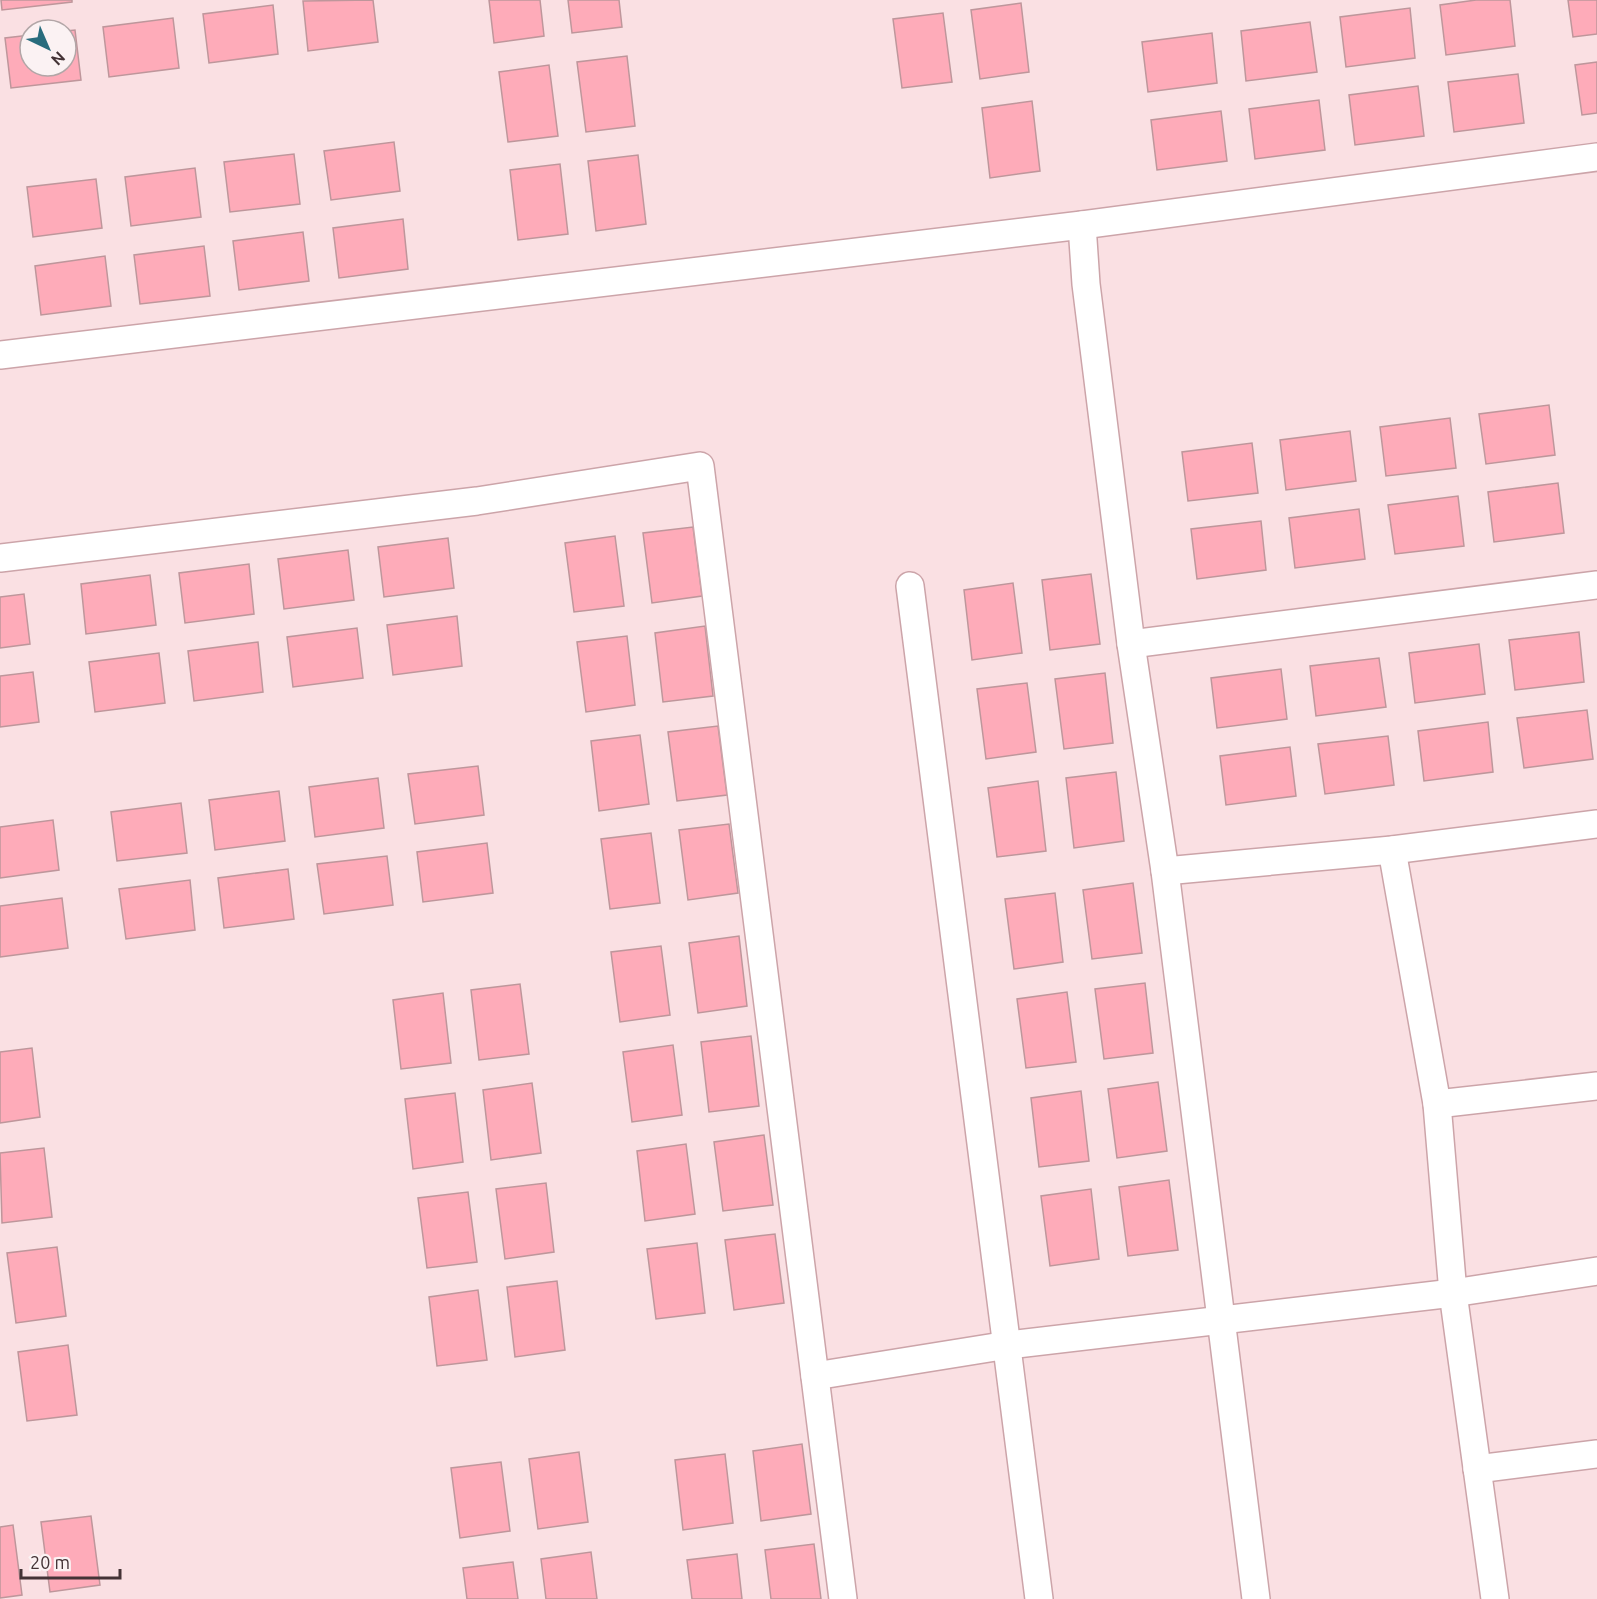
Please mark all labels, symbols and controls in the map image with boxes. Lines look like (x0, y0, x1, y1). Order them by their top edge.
north arrow (18, 18, 78, 78)
text: N (48, 48, 69, 69)
scale bar (21, 1542, 120, 1580)
text: 20 m (30, 1552, 70, 1572)

